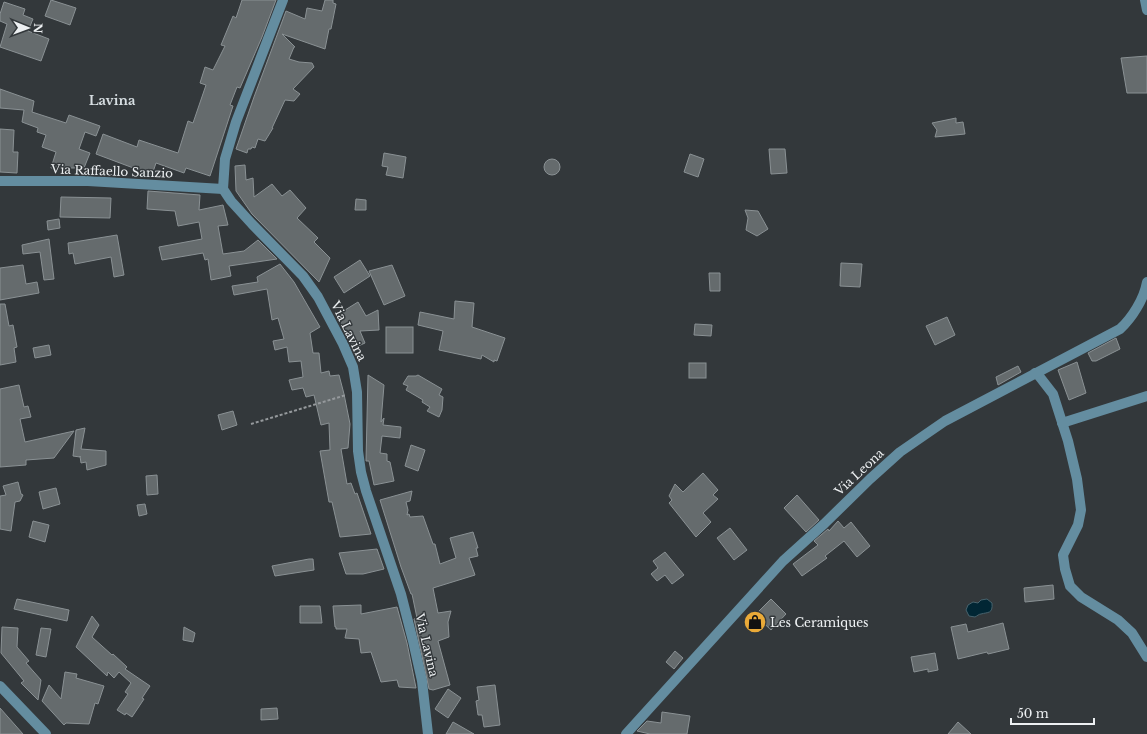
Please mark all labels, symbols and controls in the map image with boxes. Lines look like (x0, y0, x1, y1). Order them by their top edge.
north arrow (8, 8, 48, 48)
text: N (31, 23, 45, 34)
district label: Lavina (89, 92, 136, 109)
street label: Via Raffaello Sanzio (50, 161, 173, 181)
street label: Via Lavina (328, 298, 370, 364)
street label: Via Leona (831, 445, 887, 499)
shop icon: Les Ceramiques (742, 609, 768, 635)
street label: Via Lavina (412, 611, 442, 679)
place label: Les Ceramiques (770, 615, 869, 630)
scale bar (1011, 700, 1094, 726)
text: 50 m (1017, 706, 1049, 721)

